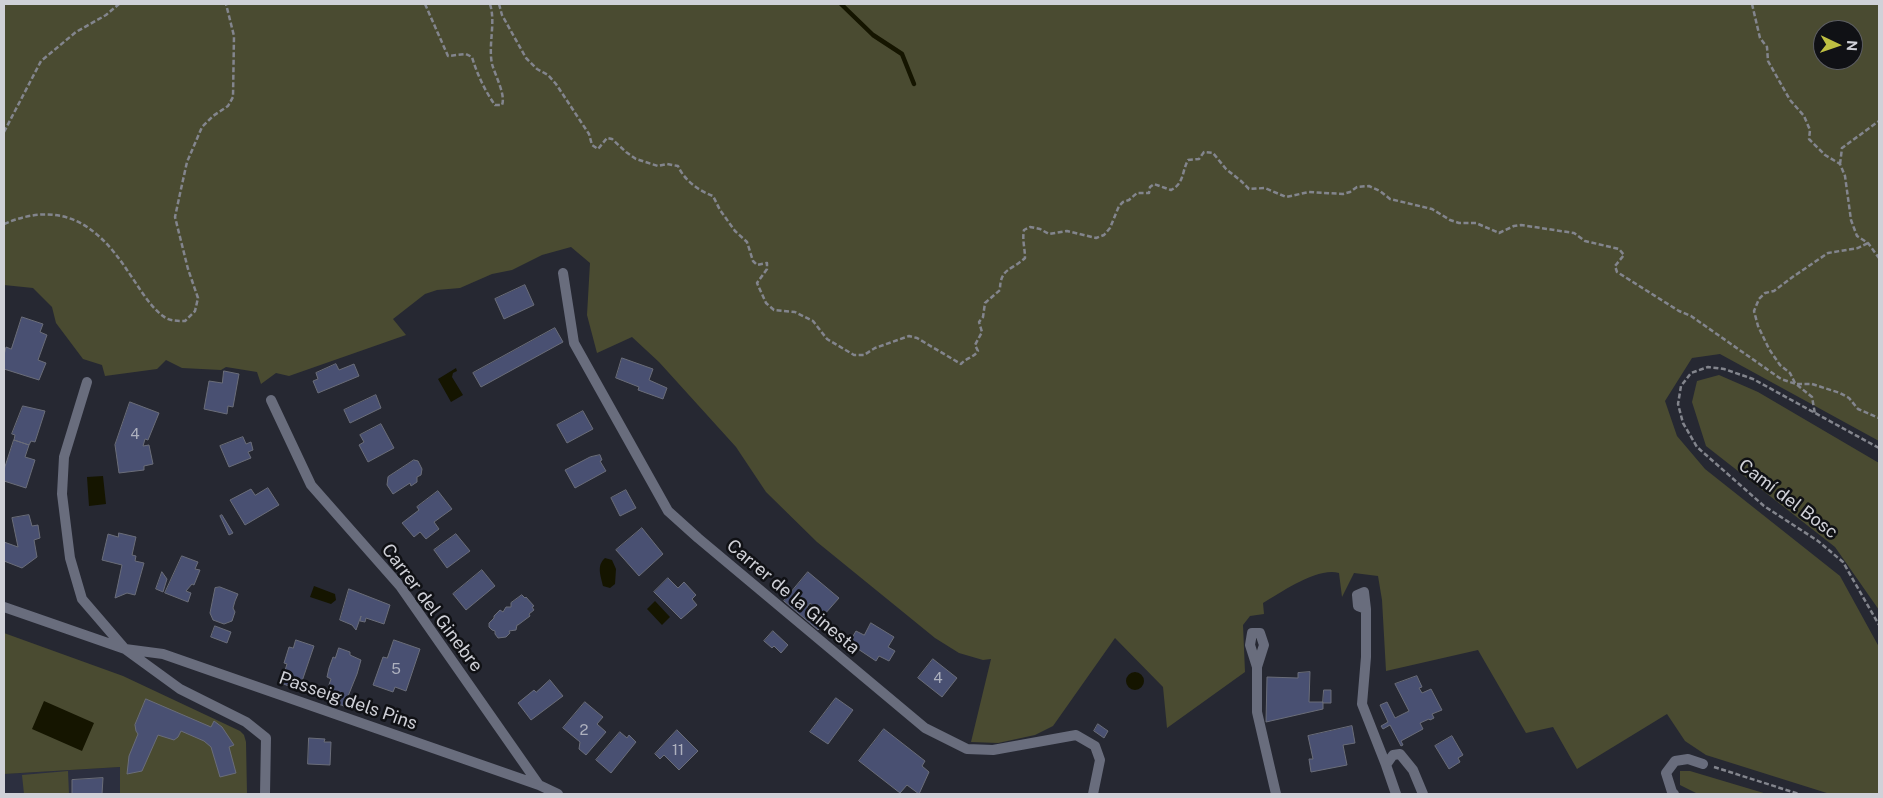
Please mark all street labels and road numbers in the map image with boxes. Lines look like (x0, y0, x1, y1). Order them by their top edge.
street label: Camí del Bosc (1734, 455, 1842, 543)
street label: Carrer de la Ginesta (722, 535, 864, 659)
street label: Carrer del Ginebre (377, 540, 487, 676)
street label: Passeig dels Pins (276, 667, 420, 735)

